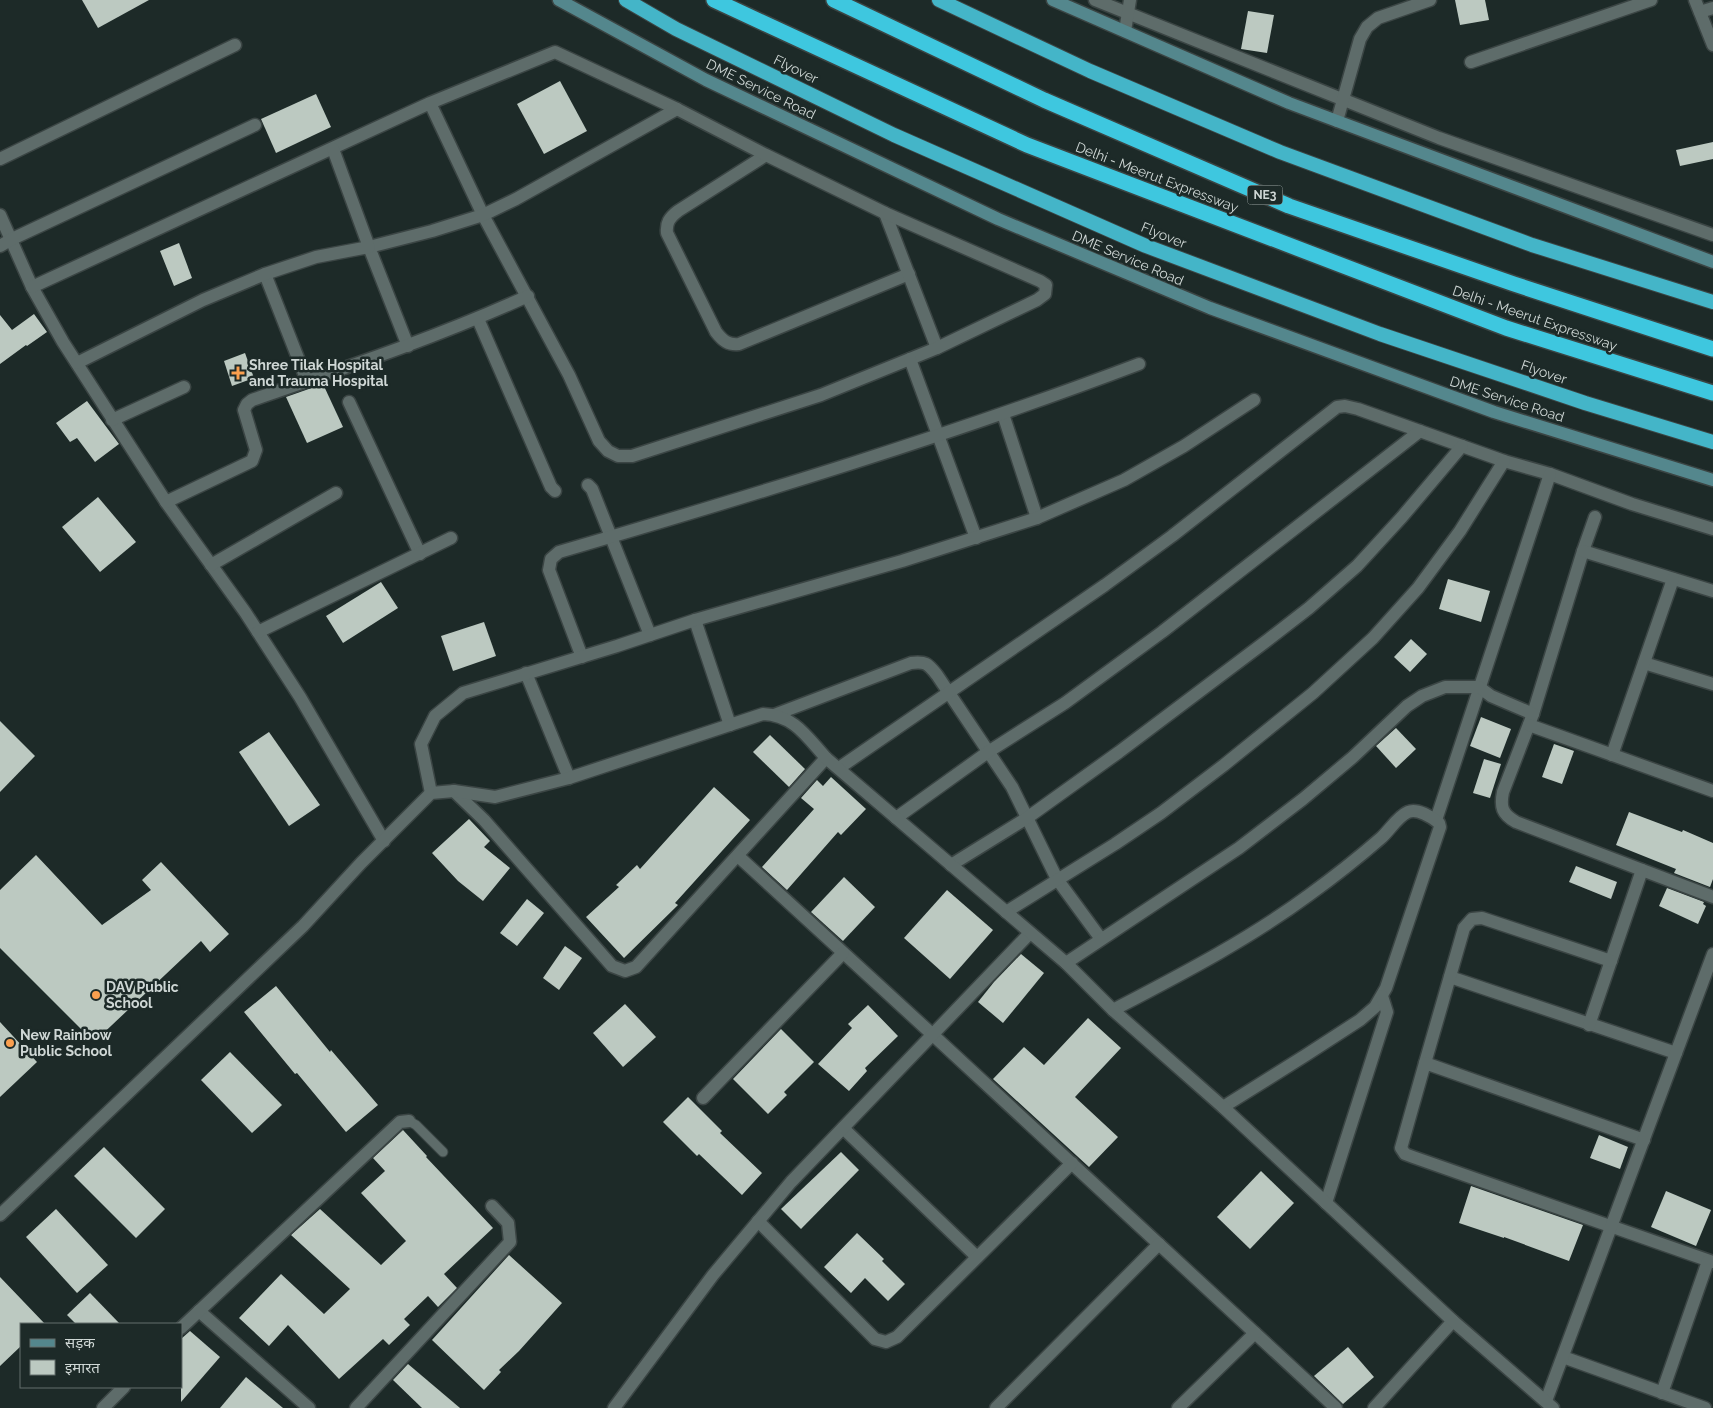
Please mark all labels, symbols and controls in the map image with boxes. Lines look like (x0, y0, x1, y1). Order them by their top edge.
street label: Flyover (771, 51, 821, 87)
street label: DME Service Road (704, 56, 818, 122)
street label: Delhi - Meerut Expressway (1073, 139, 1241, 216)
road number: NE3 (1248, 186, 1282, 204)
street label: Flyover (1139, 219, 1189, 251)
street label: DME Service Road (1070, 227, 1186, 289)
street label: Delhi - Meerut Expressway (1451, 282, 1620, 354)
place label: Shree Tilak Hospital and Trauma Hospital (249, 357, 389, 389)
street label: Flyover (1519, 357, 1569, 387)
marker: Shree Tilak Hospital and Trauma Hospital (231, 366, 245, 380)
street label: DME Service Road (1448, 373, 1566, 425)
place label: DAV Public School (106, 979, 179, 1011)
marker: DAV Public School (90, 989, 102, 1001)
place label: New Rainbow Public School (20, 1027, 112, 1059)
marker: New Rainbow Public School (4, 1037, 16, 1049)
legend (20, 1323, 182, 1388)
text: सड़क (65, 1334, 95, 1352)
text: इमारत (65, 1359, 100, 1377)

